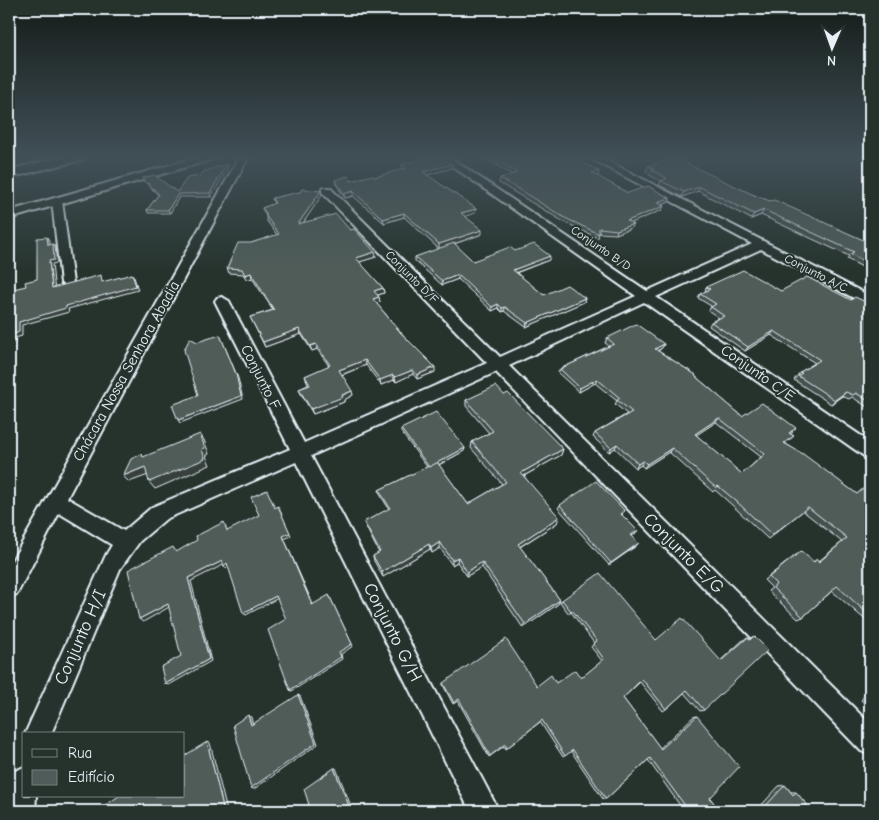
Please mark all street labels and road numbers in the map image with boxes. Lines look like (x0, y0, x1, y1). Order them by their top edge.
street label: Conjunto B/D (568, 223, 634, 273)
street label: Conjunto D/F (383, 248, 441, 306)
street label: Conjunto A/C (782, 251, 850, 295)
street label: Chácara Nossa Senhora Abadia (69, 278, 183, 464)
street label: Conjunto C/E (717, 341, 799, 405)
street label: Conjunto F (237, 342, 285, 413)
street label: Conjunto E/G (639, 509, 729, 598)
street label: Conjunto G/H (359, 579, 426, 685)
street label: Conjunto H/I (50, 586, 111, 688)

